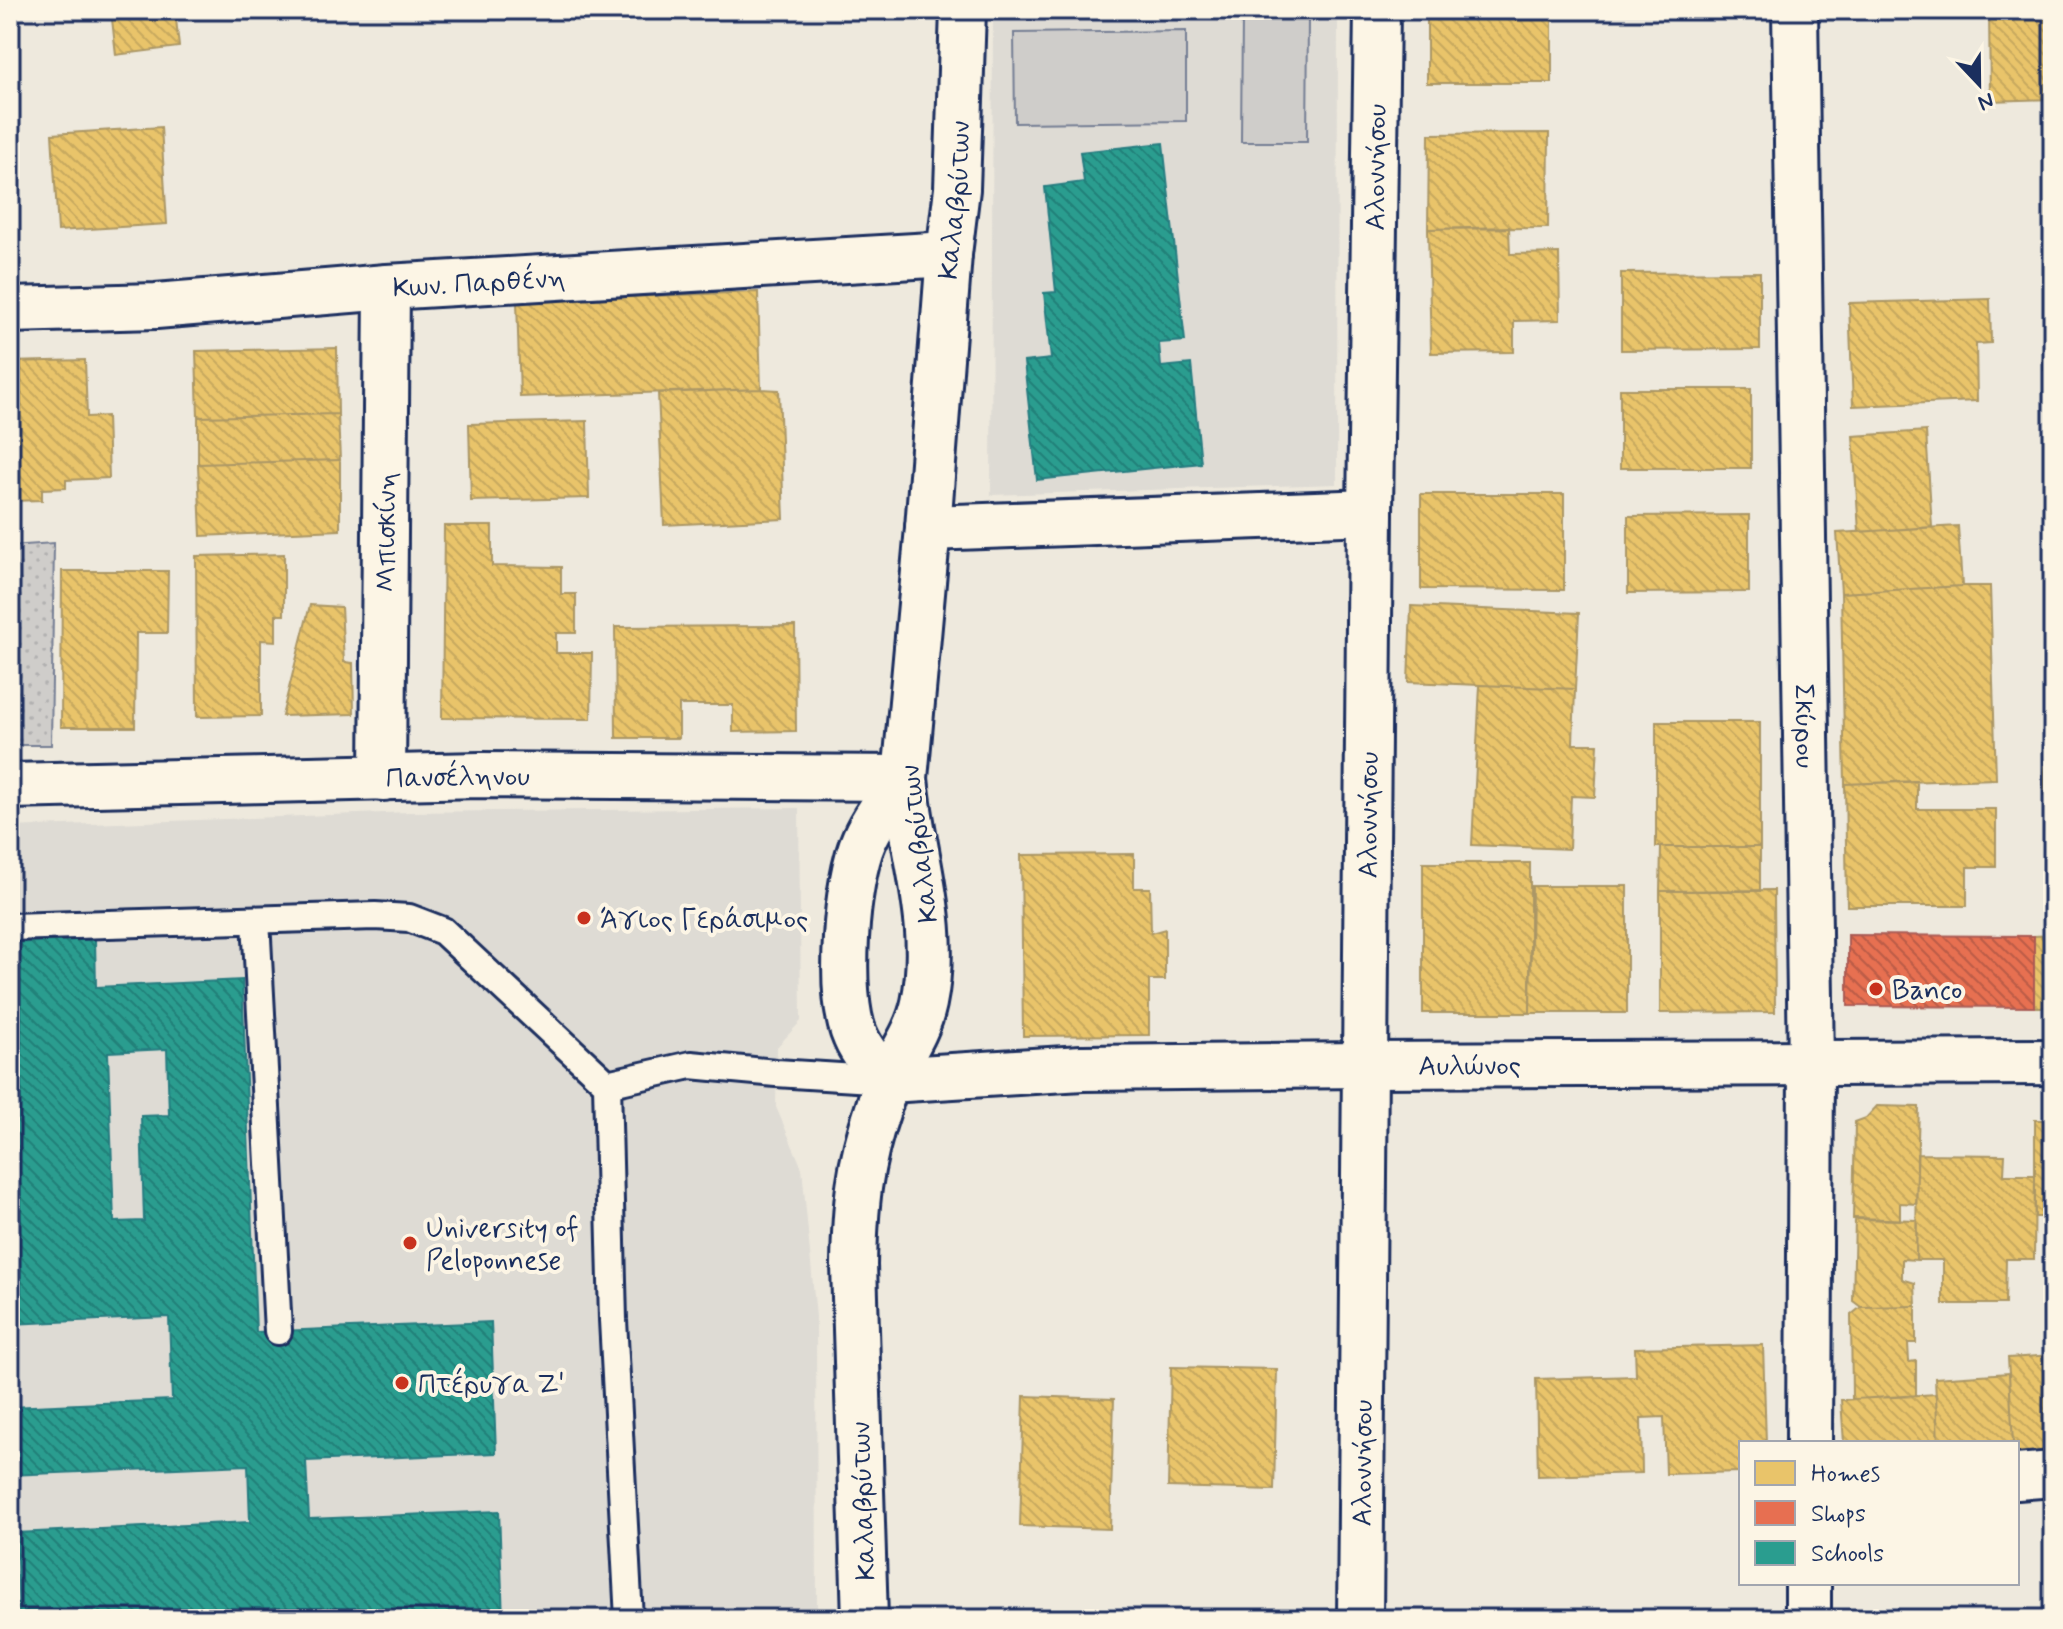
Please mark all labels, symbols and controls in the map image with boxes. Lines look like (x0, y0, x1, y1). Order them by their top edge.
north arrow (1939, 44, 2019, 124)
text: N (1974, 85, 1998, 116)
street label: Αλοννήσου (1358, 103, 1397, 231)
street label: Καλαβρύτων (931, 120, 980, 281)
street label: Κων. Παρθένη (392, 261, 566, 308)
street label: Μπισκίνη (369, 472, 406, 592)
street label: Σκύρου (1784, 683, 1823, 769)
street label: Αλοννήσου (1351, 751, 1389, 879)
street label: Πανσέληνου (385, 759, 530, 798)
street label: Καλαβρύτων (892, 762, 949, 925)
place label: Άγιος Γεράσιμος (600, 902, 808, 939)
marker: Άγιος Γεράσιμος (575, 909, 593, 927)
place label: Banco (1892, 973, 1962, 1010)
marker: Banco (1867, 980, 1885, 998)
street label: Αυλώνος (1418, 1048, 1521, 1086)
place label: University of Peloponnese (426, 1211, 579, 1280)
marker: University of Peloponnese (401, 1234, 419, 1252)
place label: Πτέρυγα Ζ' (418, 1367, 565, 1404)
marker: Πτέρυγα Ζ' (393, 1374, 411, 1392)
street label: Αλοννήσου (1345, 1399, 1383, 1527)
street label: Καλαβρύτων (843, 1421, 886, 1581)
legend (1739, 1441, 2019, 1585)
text: Homes (1811, 1459, 1880, 1490)
text: Shops (1811, 1499, 1866, 1530)
text: Schools (1811, 1539, 1884, 1570)

